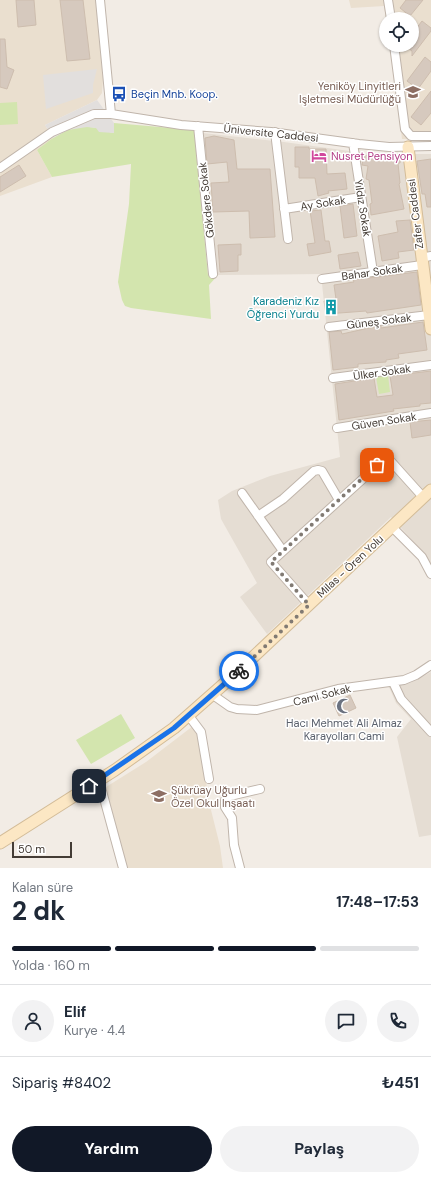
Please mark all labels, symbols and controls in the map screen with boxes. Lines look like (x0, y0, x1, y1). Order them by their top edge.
map controls (379, 12, 419, 52)
button: locate (379, 12, 419, 52)
place label: Yeniköy Linyitleri Işletmesi Müdürlüğü (299, 79, 401, 106)
school or university icon: Yeniköy Linyitleri Işletmesi Müdürlüğü (404, 83, 422, 101)
bus stop icon: Beçin Mnb. Koop. (110, 85, 128, 103)
place label: Beçin Mnb. Koop. (131, 87, 218, 101)
street label: Üniversite Caddesi (223, 121, 319, 145)
hotel icon: Nusret Pensiyon (310, 147, 328, 165)
place label: Nusret Pensiyon (331, 149, 413, 163)
street label: Gökdere Sokak (195, 161, 217, 239)
street label: Yıldız Sokak (352, 178, 375, 238)
street label: Zafer Caddesi (404, 178, 426, 250)
street label: Ay Sokak (299, 192, 347, 213)
street label: Bahar Sokak (340, 261, 404, 283)
place label: Karadeniz Kız Öğrenci Yurdu (247, 294, 319, 321)
building icon: Karadeniz Kız Öğrenci Yurdu (322, 298, 340, 316)
street label: Güneş Sokak (346, 310, 413, 332)
street label: Ülker Sokak (352, 361, 412, 383)
street label: Güven Sokak (351, 409, 418, 433)
pin (360, 448, 394, 482)
icon: bag (366, 454, 388, 476)
street label: Milas - Ören Yolu (314, 532, 386, 600)
courier (219, 651, 259, 691)
icon: bike (228, 660, 250, 682)
street label: Cami Sokak (292, 681, 353, 709)
mosque icon: Hacı Mehmet Ali Almaz Karayolları Cami (335, 697, 353, 715)
place label: Hacı Mehmet Ali Almaz Karayolları Cami (286, 716, 402, 743)
pin (72, 769, 106, 803)
icon: home (78, 775, 100, 797)
place label: Şükrüay Uğurlu Özel Okul Inşaatı (171, 783, 255, 810)
school or university icon: Şükrüay Uğurlu Özel Okul Inşaatı (150, 787, 168, 805)
scale bar (12, 840, 72, 859)
text: 50 m (18, 842, 45, 856)
text: Kalan süre (12, 879, 73, 896)
text: 17:48–17:53 (336, 892, 419, 912)
text: 2 dk (12, 894, 65, 928)
text: Yolda · 160 m (12, 957, 90, 974)
button: person (12, 1000, 54, 1042)
button: chat (325, 1000, 367, 1042)
button: phone (377, 1000, 419, 1042)
text: Elif (64, 1002, 86, 1022)
text: Kurye · 4.4 (64, 1022, 125, 1039)
text: Sipariş #8402 (12, 1073, 111, 1093)
text: ₺451 (382, 1073, 419, 1093)
button: Yardım (12, 1126, 212, 1172)
button: Paylaş (220, 1126, 419, 1172)

